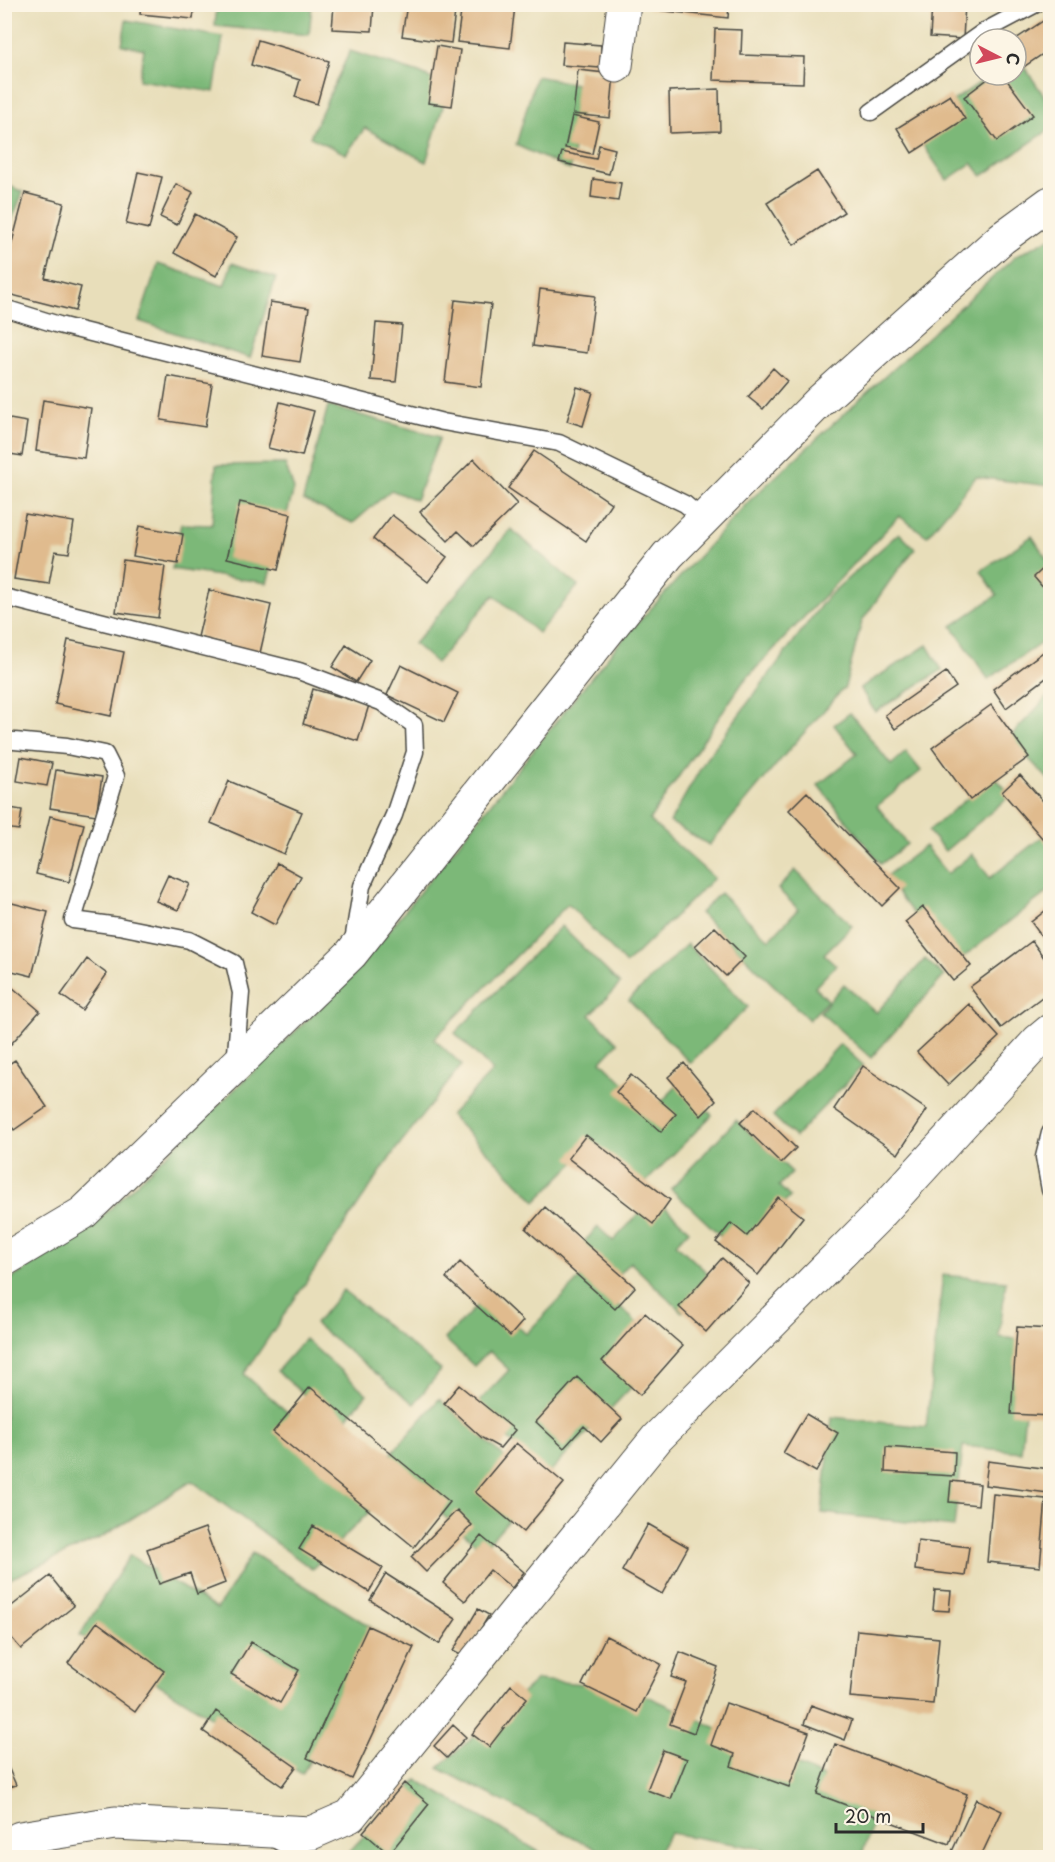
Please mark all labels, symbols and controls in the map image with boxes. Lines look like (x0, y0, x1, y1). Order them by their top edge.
north arrow (968, 27, 1028, 87)
text: С (1001, 52, 1027, 66)
scale bar (836, 1796, 923, 1834)
text: 20 m (845, 1802, 891, 1829)

